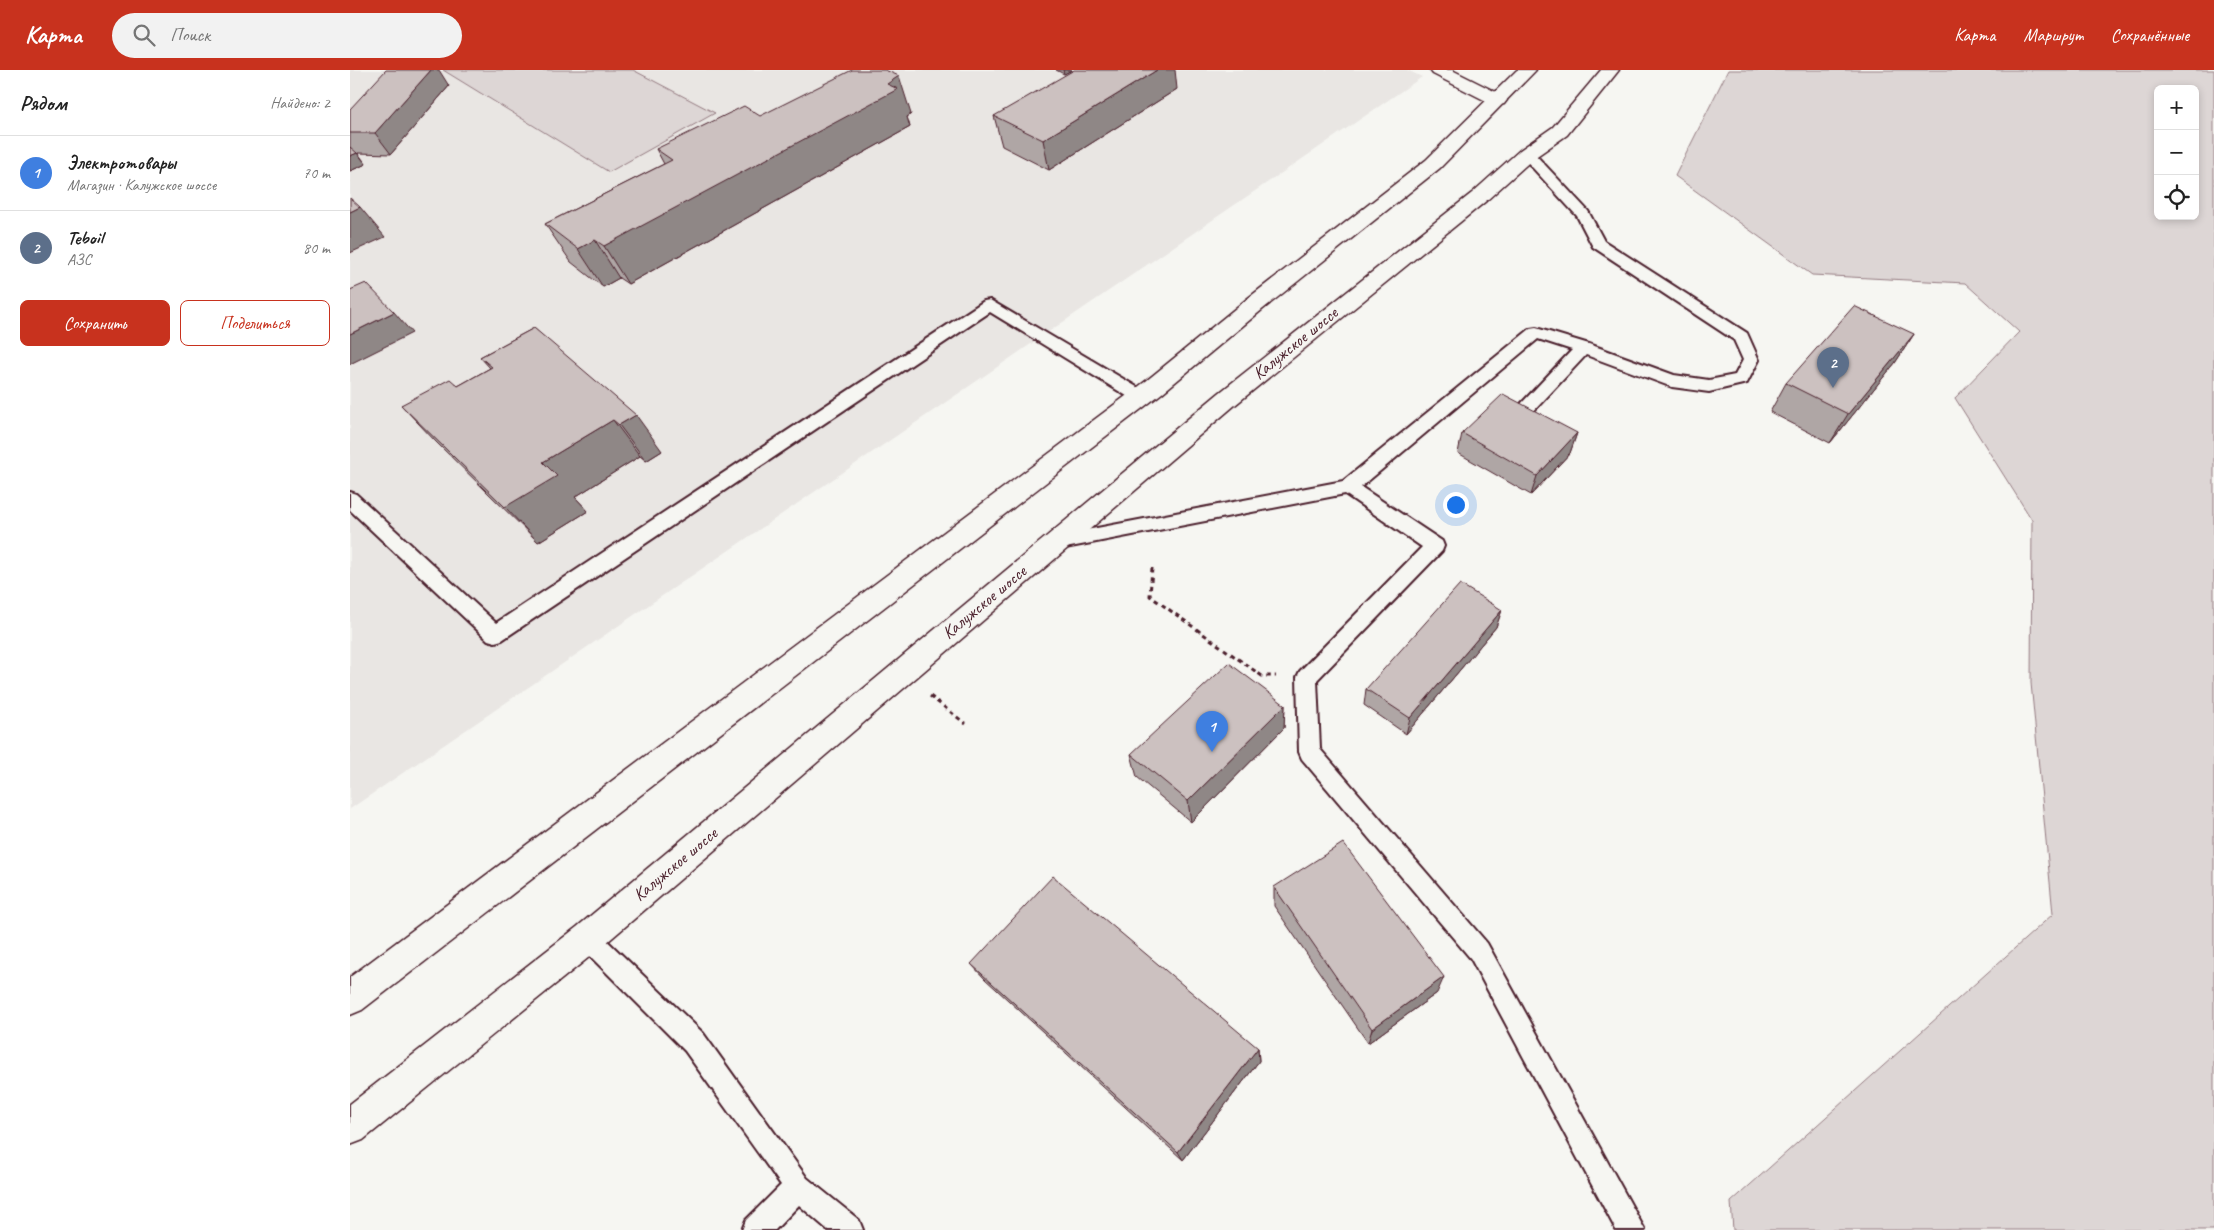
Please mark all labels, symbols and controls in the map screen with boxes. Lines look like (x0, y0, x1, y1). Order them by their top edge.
search box (112, 13, 462, 58)
text: Карта (25, 20, 82, 50)
icon: search (130, 21, 158, 49)
text: Поиск (170, 23, 210, 47)
text: Карта (1954, 24, 1995, 46)
text: Маршрут (2023, 24, 2083, 46)
text: Сохранённые (2111, 24, 2189, 46)
map controls (2154, 85, 2199, 220)
button: + (2154, 85, 2199, 130)
text: Рядом (20, 90, 67, 116)
text: Найдено: 2 (270, 93, 330, 113)
button: − (2154, 130, 2199, 175)
text: Электротовары (67, 151, 176, 175)
text: 1 (32, 163, 40, 183)
text: 70 m (303, 163, 330, 183)
text: Магазин · Калужское шоссе (67, 175, 216, 195)
button: locate (2154, 175, 2199, 220)
text: Teboil (67, 226, 103, 250)
text: 2 (32, 238, 40, 258)
text: 80 m (303, 238, 330, 258)
text: АЗС (67, 250, 91, 270)
button: Сохранить (20, 300, 170, 346)
button: Поделиться (180, 300, 330, 346)
street label: Калужское шоссе (1248, 301, 1343, 384)
pin: 2 (1817, 347, 1849, 388)
your location (1443, 492, 1469, 518)
street label: Калужское шоссе (937, 560, 1031, 644)
pin: 1 (1196, 711, 1228, 752)
street label: Калужское шоссе (628, 822, 722, 906)

